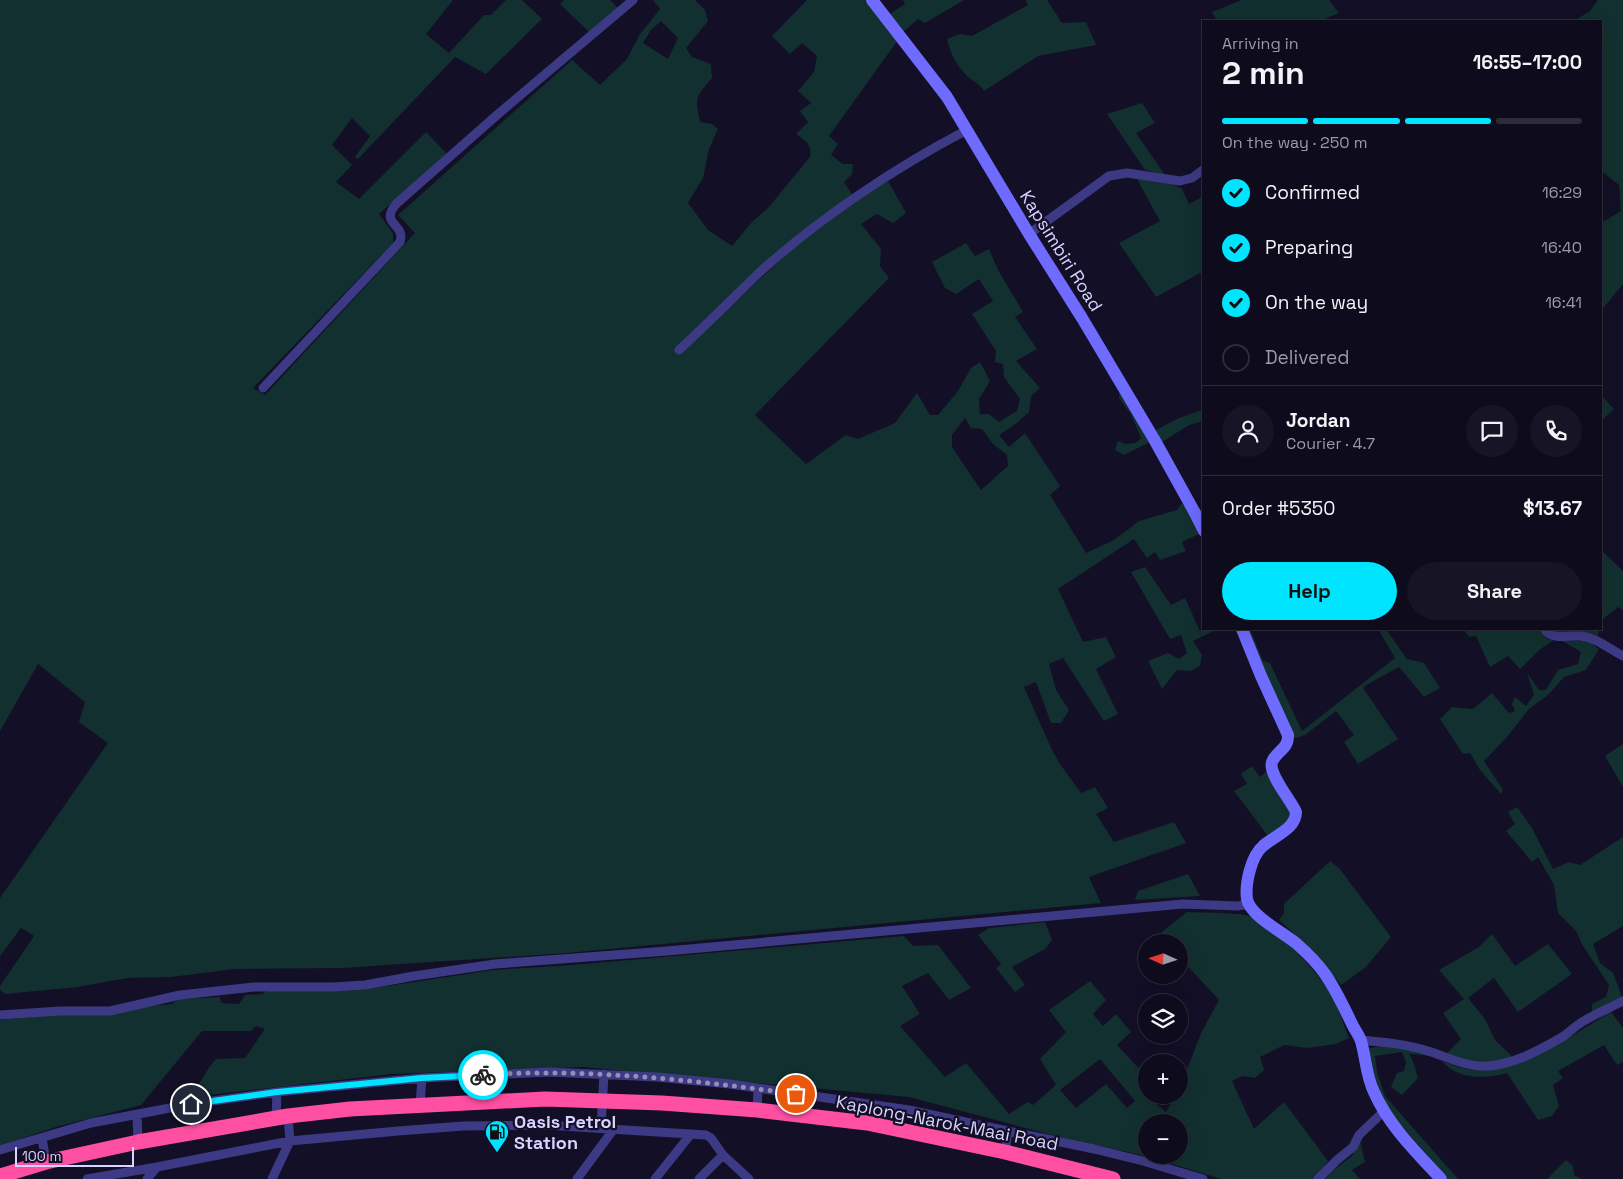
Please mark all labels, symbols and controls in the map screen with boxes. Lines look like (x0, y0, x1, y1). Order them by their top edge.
text: Arriving in (1222, 33, 1299, 54)
text: 16:55–17:00 (1473, 50, 1582, 75)
text: 2 min (1222, 53, 1305, 93)
text: On the way · 250 m (1222, 132, 1367, 153)
icon: check (1222, 179, 1250, 207)
text: Confirmed (1265, 180, 1360, 205)
text: 16:29 (1542, 182, 1582, 203)
street label: Kapsimbiri Road (1015, 186, 1108, 315)
icon: check (1222, 234, 1250, 262)
text: Preparing (1265, 235, 1353, 260)
text: 16:40 (1541, 237, 1582, 258)
icon: check (1222, 289, 1250, 317)
text: On the way (1265, 290, 1368, 315)
text: 16:41 (1545, 292, 1582, 313)
text: Delivered (1265, 345, 1350, 370)
button: person (1222, 405, 1274, 457)
button: chat (1466, 405, 1518, 457)
button: phone (1530, 405, 1582, 457)
text: Jordan (1286, 408, 1351, 433)
text: Courier · 4.7 (1286, 433, 1375, 454)
text: Order #5350 (1222, 496, 1335, 521)
text: $13.67 (1523, 496, 1582, 521)
button: Help (1222, 562, 1397, 620)
button: Share (1407, 562, 1582, 620)
north arrow (1138, 934, 1188, 984)
map controls (1138, 934, 1188, 1164)
button: layers (1138, 994, 1188, 1044)
courier (458, 1050, 508, 1100)
button: + (1138, 1054, 1188, 1104)
icon: bike (469, 1061, 497, 1089)
pin (775, 1073, 817, 1115)
icon: bag (782, 1080, 810, 1108)
pin (170, 1083, 212, 1125)
icon: home (177, 1090, 205, 1118)
street label: Kaplong-Narok-Maai Road (834, 1090, 1060, 1155)
place label: Oasis Petrol Station (514, 1110, 616, 1154)
button: − (1138, 1114, 1188, 1164)
fuel station icon: Oasis Petrol Station (484, 1119, 510, 1153)
scale bar (15, 1144, 134, 1167)
text: 100 m (22, 1147, 61, 1165)

